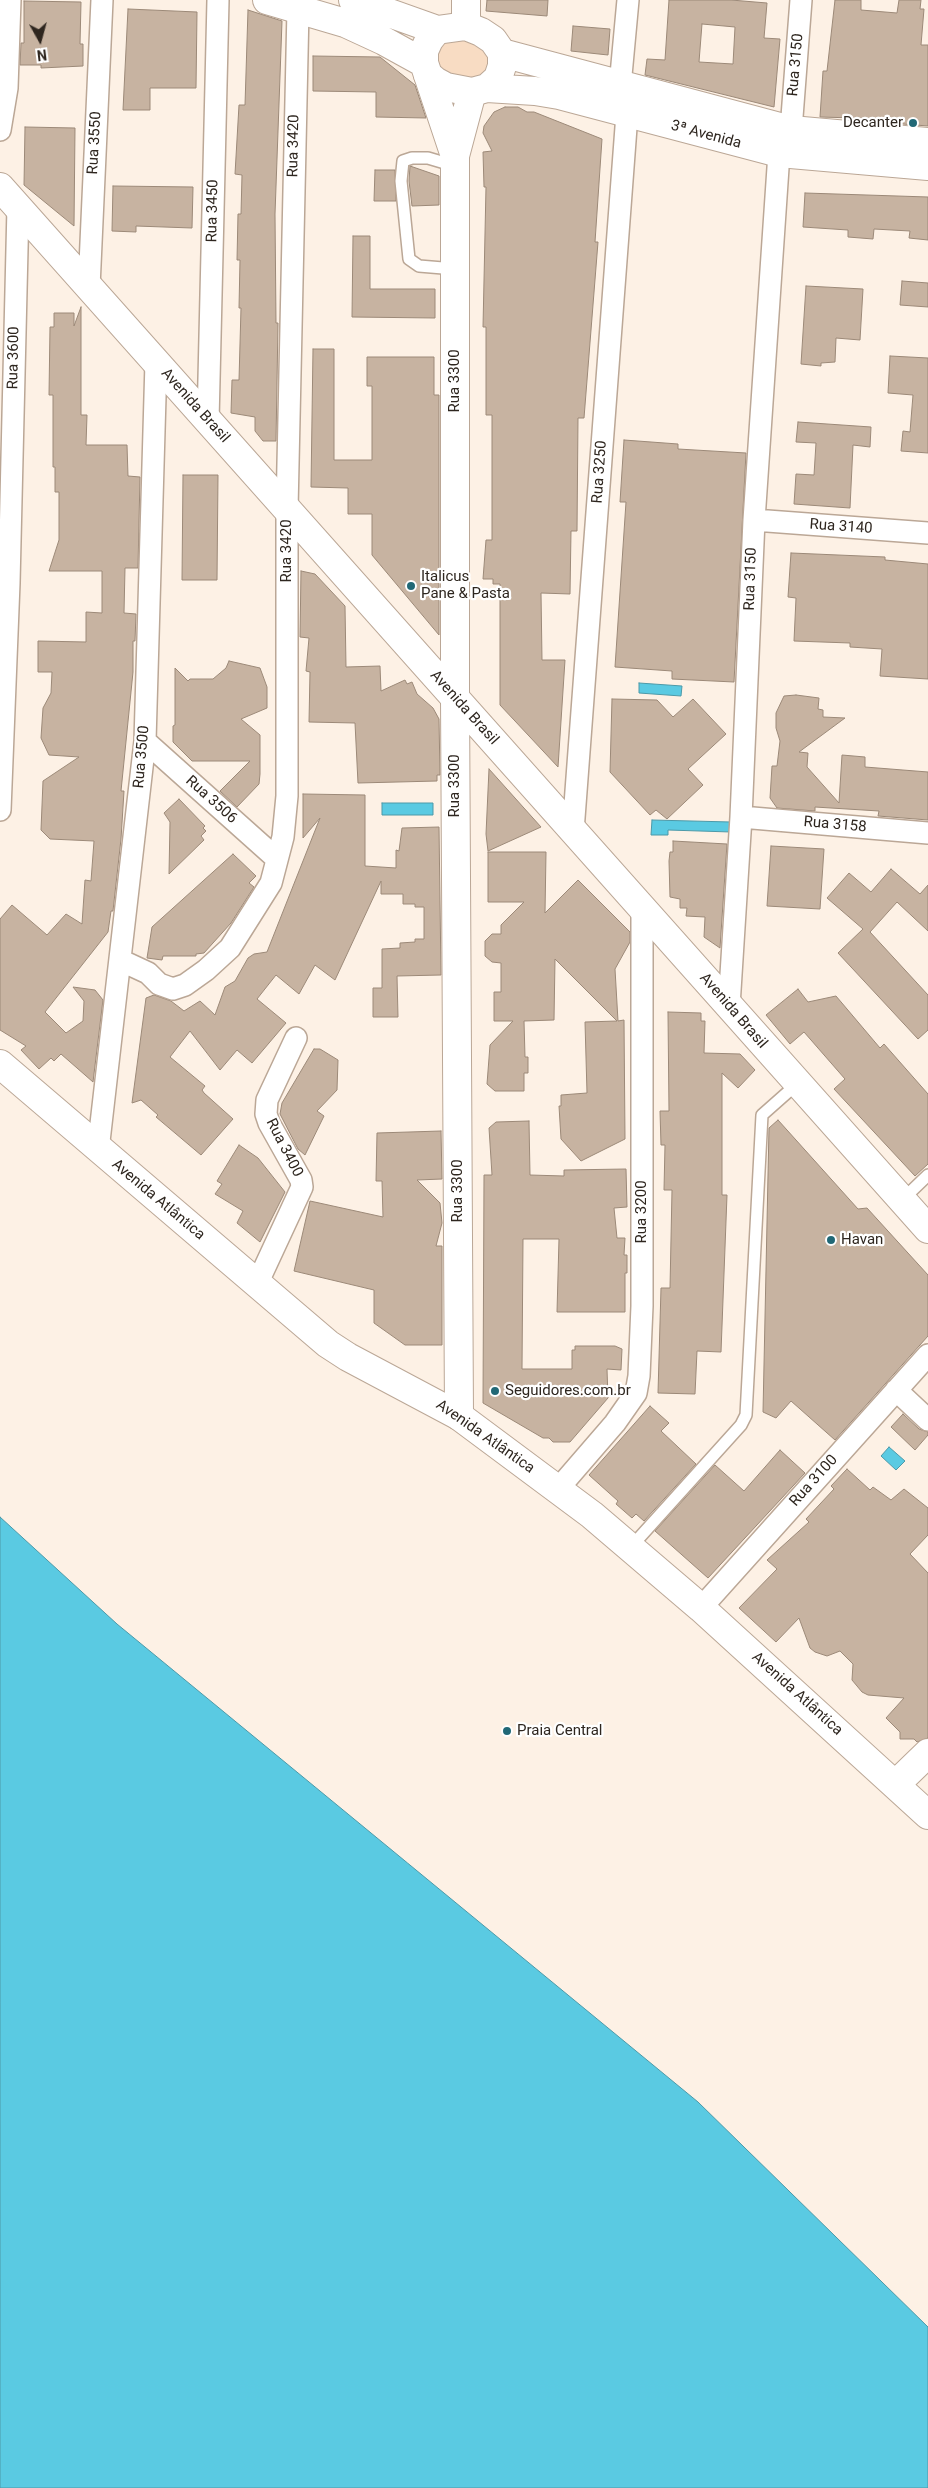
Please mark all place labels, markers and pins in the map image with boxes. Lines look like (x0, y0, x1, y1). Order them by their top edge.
place label: Decanter (843, 114, 903, 132)
marker: Decanter (907, 117, 919, 129)
place label: Italicus Pane & Pasta (421, 568, 510, 603)
marker: Italicus Pane & Pasta (405, 580, 417, 592)
place label: Havan (841, 1231, 883, 1249)
marker: Havan (825, 1234, 837, 1246)
place label: Seguidores.com.br (505, 1382, 631, 1400)
marker: Seguidores.com.br (489, 1385, 501, 1397)
place label: Praia Central (517, 1722, 602, 1740)
marker: Praia Central (501, 1725, 513, 1737)

